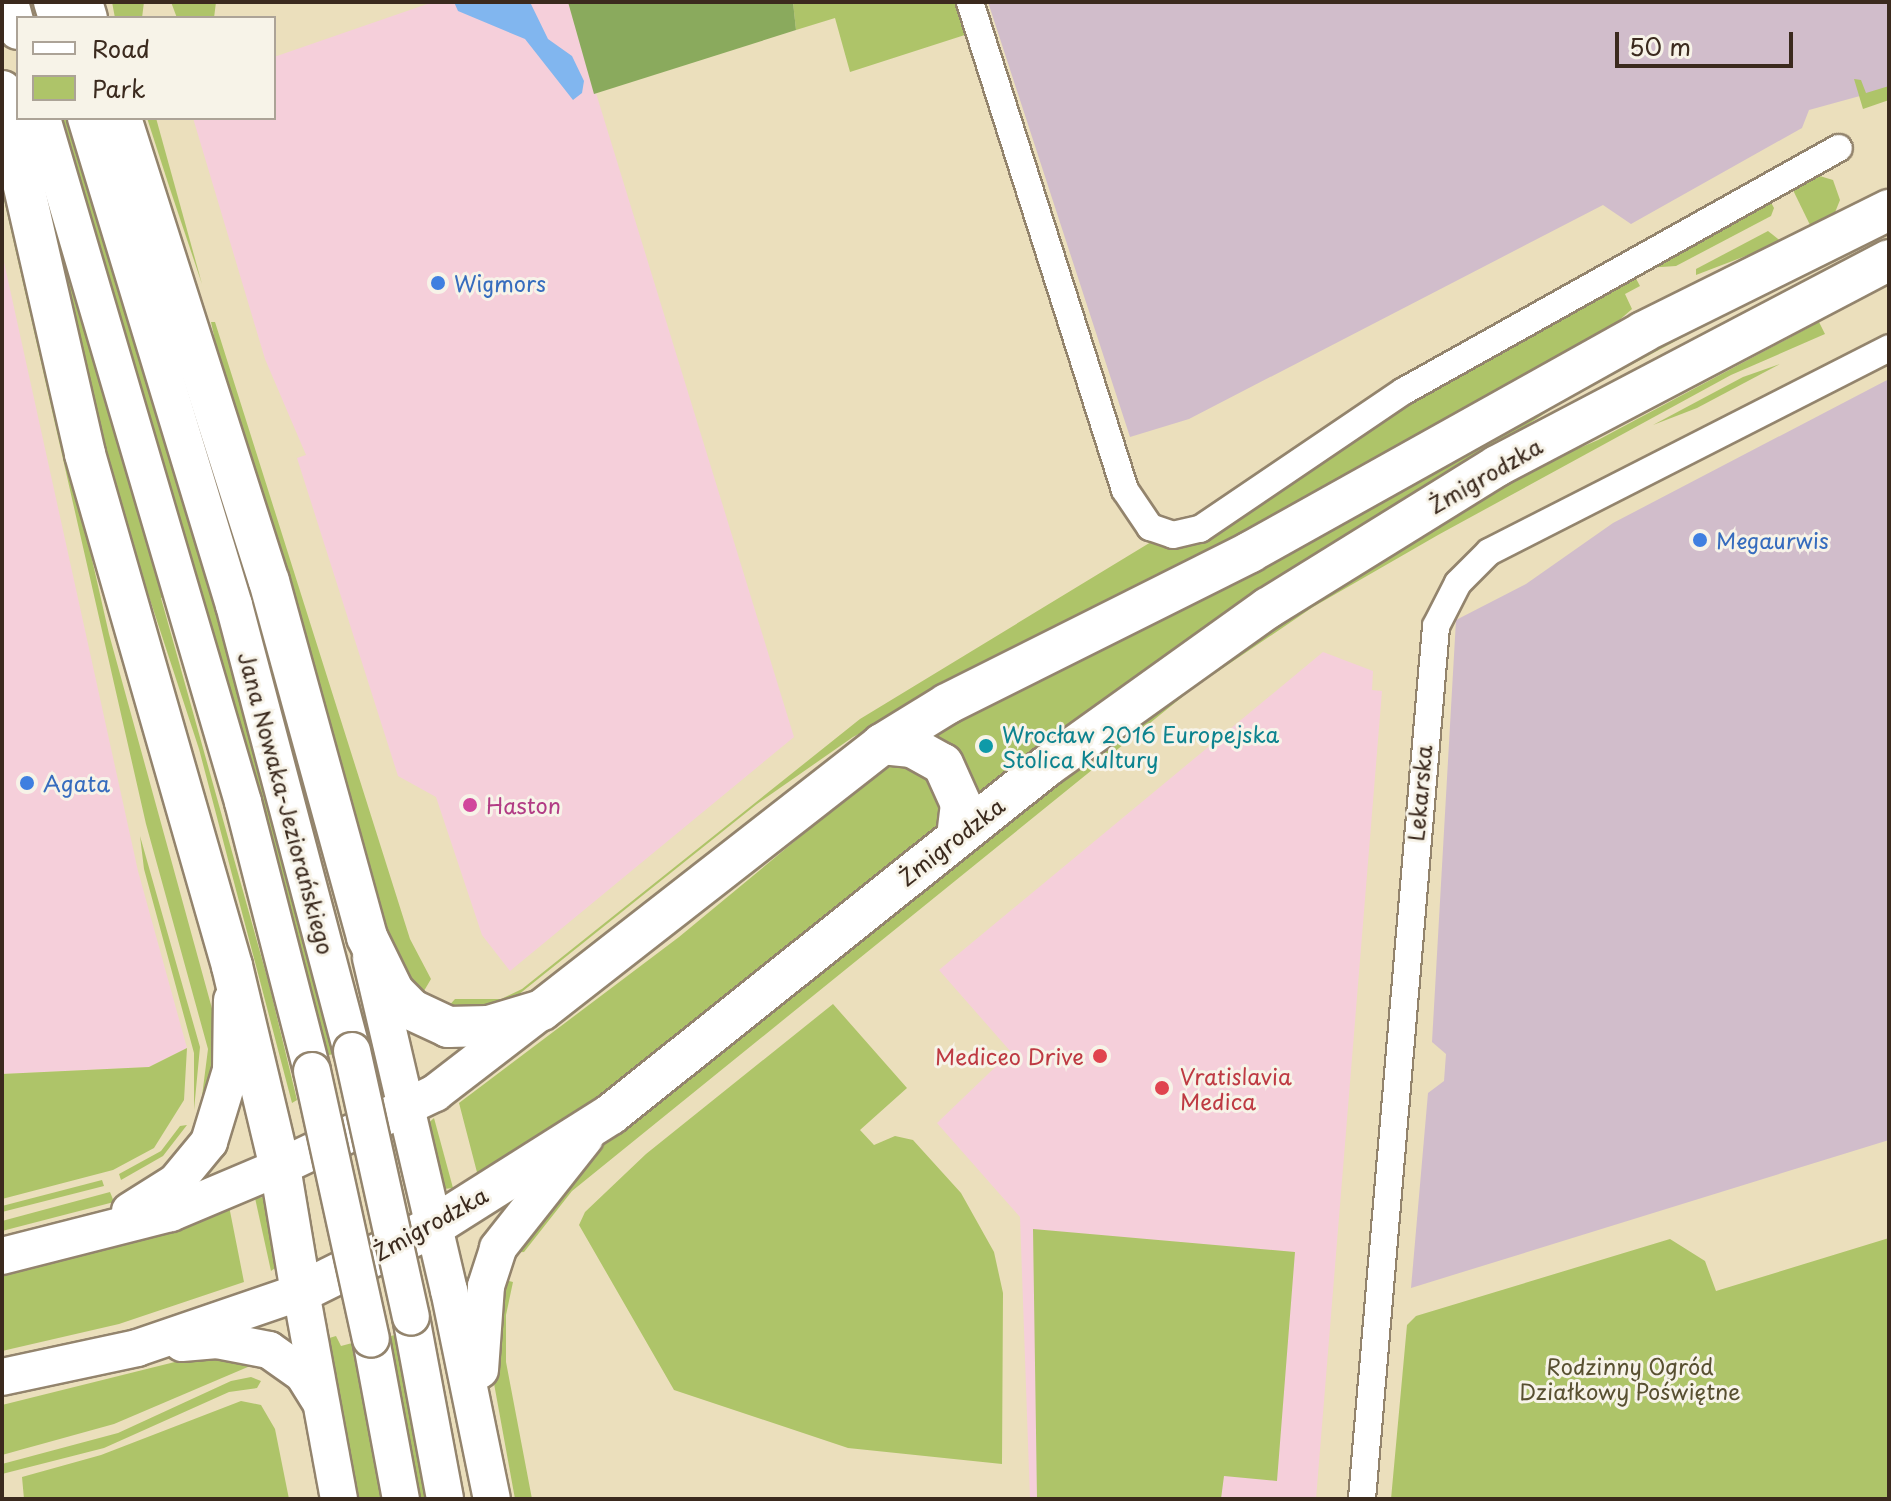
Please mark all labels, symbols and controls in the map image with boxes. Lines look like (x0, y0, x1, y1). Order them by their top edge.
legend (16, 16, 276, 120)
scale bar (1619, 16, 1797, 66)
text: 50 m (1629, 28, 1691, 64)
text: Road (92, 30, 150, 66)
text: Park (92, 70, 146, 106)
place label: Wigmors (454, 270, 546, 296)
marker: Wigmors (429, 274, 447, 292)
street label: Żmigrodzka (1423, 432, 1547, 518)
place label: Megaurwis (1716, 527, 1829, 553)
marker: Megaurwis (1691, 531, 1709, 549)
street label: Jana Nowaka-Jeziorańskiego (234, 649, 340, 957)
place label: Wrocław 2016 Europejska Stolica Kultury (1002, 720, 1280, 772)
marker: Wrocław 2016 Europejska Stolica Kultury (977, 737, 995, 755)
street label: Lekarska (1402, 744, 1436, 842)
place label: Agata (43, 770, 110, 796)
marker: Agata (18, 774, 36, 792)
place label: Haston (486, 792, 561, 818)
street label: Żmigrodzka (893, 792, 1009, 890)
marker: Haston (461, 796, 479, 814)
place label: Mediceo Drive (935, 1043, 1084, 1069)
marker: Mediceo Drive (1091, 1047, 1109, 1065)
place label: Vratislavia Medica (1180, 1062, 1292, 1114)
marker: Vratislavia Medica (1151, 1077, 1173, 1099)
street label: Żmigrodzka (368, 1181, 492, 1265)
park label: Rodzinny Ogród Działkowy Poświętne (1521, 1352, 1739, 1404)

